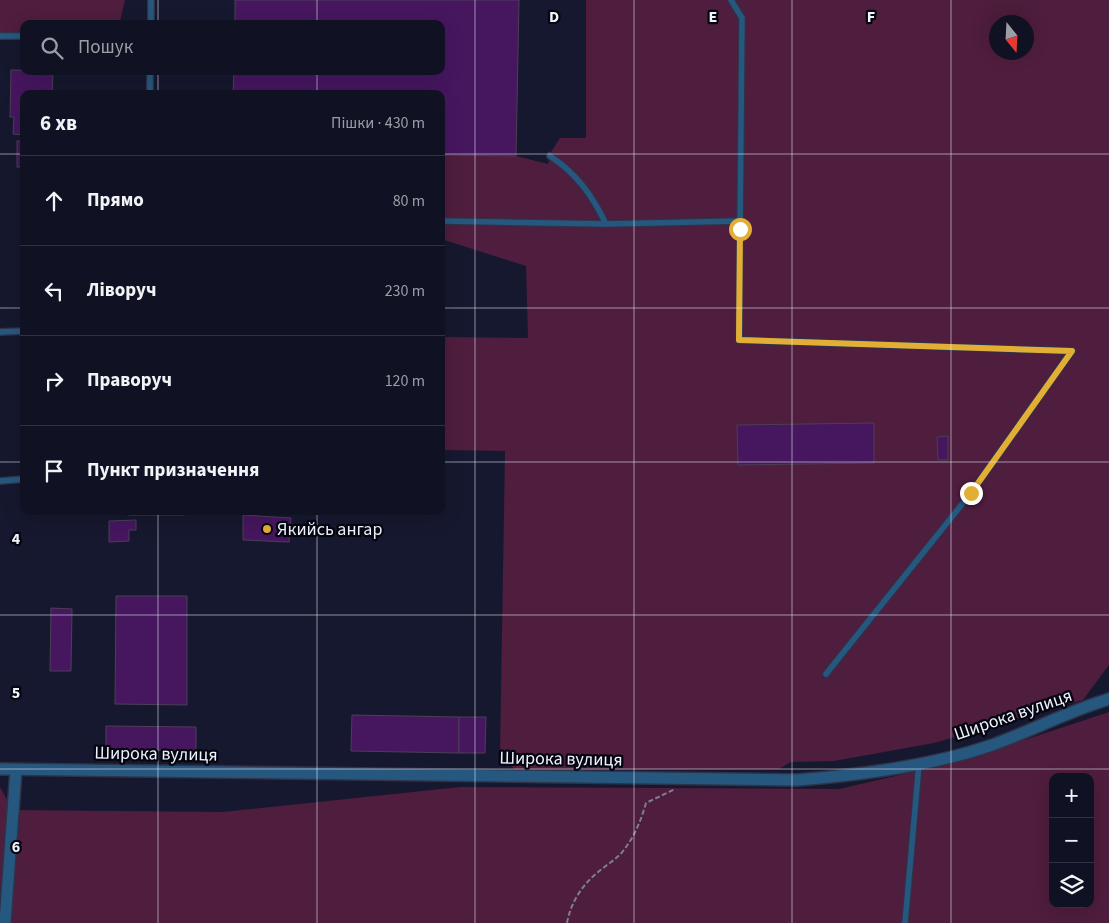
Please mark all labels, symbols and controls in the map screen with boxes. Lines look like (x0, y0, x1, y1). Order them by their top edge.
text: D (549, 6, 559, 28)
text: E (709, 6, 717, 28)
text: F (867, 6, 875, 28)
north arrow (989, 15, 1034, 60)
search box (20, 20, 445, 75)
icon: search (38, 34, 66, 62)
text: Пошук (78, 34, 133, 61)
text: 6 хв (40, 108, 77, 138)
text: Пішки · 430 m (331, 112, 425, 134)
icon: ahead (40, 187, 68, 215)
text: Прямо (87, 187, 144, 214)
text: 80 m (393, 190, 425, 212)
route start (729, 218, 752, 241)
icon: left (40, 277, 68, 305)
text: Ліворуч (87, 277, 156, 304)
text: 230 m (385, 280, 425, 302)
icon: right (40, 367, 68, 395)
text: Праворуч (87, 367, 172, 394)
text: 120 m (385, 370, 425, 392)
icon: arrive (40, 457, 68, 485)
text: Пункт призначення (87, 457, 259, 484)
route end (960, 482, 983, 505)
place label: Якийсь ангар (277, 517, 382, 542)
marker: Якийсь ангар (261, 523, 273, 535)
text: 4 (12, 528, 21, 550)
text: 5 (12, 682, 20, 704)
street label: Широка вулиця (951, 683, 1075, 747)
street label: Широка вулиця (94, 740, 218, 768)
street label: Широка вулиця (499, 745, 623, 773)
map controls (1049, 773, 1094, 908)
button: + (1049, 773, 1094, 818)
button: − (1049, 818, 1094, 863)
text: 6 (12, 836, 20, 858)
button: layers (1049, 863, 1094, 908)

